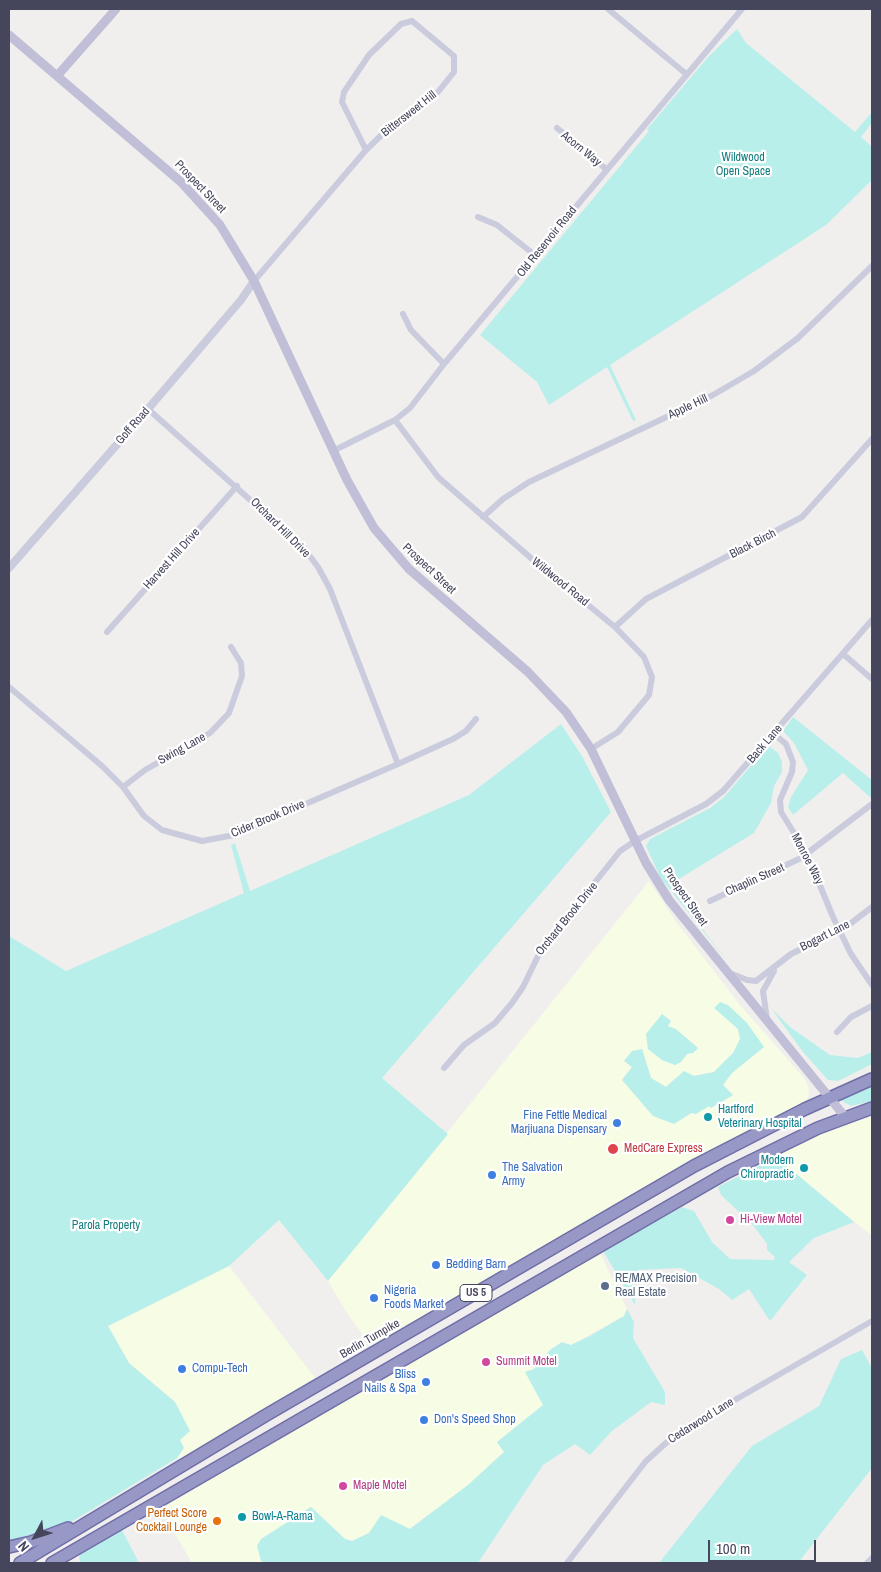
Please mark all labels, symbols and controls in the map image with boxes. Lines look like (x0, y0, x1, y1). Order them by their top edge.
street label: Bittersweet Hill (378, 88, 440, 140)
street label: Acorn Way (558, 128, 604, 170)
park label: Wildwood Open Space (716, 151, 770, 179)
street label: Prospect Street (171, 158, 229, 216)
street label: Old Reservoir Road (514, 204, 580, 280)
street label: Apple Hill (666, 392, 710, 422)
street label: Goff Road (113, 404, 153, 448)
street label: Orchard Hill Drive (247, 495, 313, 561)
street label: Harvest Hill Drive (141, 526, 203, 592)
street label: Black Birch (728, 526, 778, 562)
street label: Prospect Street (399, 541, 459, 597)
street label: Wildwood Road (528, 555, 592, 609)
street label: Back Lane (744, 722, 786, 766)
street label: Swing Lane (156, 730, 208, 768)
street label: Cider Brook Drive (229, 797, 307, 841)
street label: Monroe Way (788, 831, 826, 887)
street label: Chaplin Street (723, 861, 787, 899)
street label: Prospect Street (660, 865, 710, 929)
street label: Orchard Brook Drive (533, 879, 601, 959)
street label: Bogart Lane (798, 917, 852, 955)
place label: Hartford Veterinary Hospital (718, 1103, 802, 1131)
place label: Fine Fettle Medical Marjiuana Dispensary (511, 1109, 607, 1137)
marker: Hartford Veterinary Hospital (702, 1111, 714, 1123)
marker: Fine Fettle Medical Marjiuana Dispensary (611, 1117, 623, 1129)
marker: MedCare Express (606, 1142, 620, 1156)
place label: MedCare Express (624, 1142, 703, 1156)
place label: Modern Chiropractic (740, 1154, 794, 1182)
place label: The Salvation Army (502, 1161, 563, 1189)
marker: Modern Chiropractic (798, 1162, 810, 1174)
marker: The Salvation Army (486, 1169, 498, 1181)
place label: Hi-View Motel (740, 1213, 802, 1227)
marker: Hi-View Motel (724, 1214, 736, 1226)
park label: Parola Property (72, 1219, 140, 1233)
place label: Bedding Barn (446, 1258, 506, 1272)
marker: Bedding Barn (430, 1259, 442, 1271)
place label: RE/MAX Precision Real Estate (615, 1272, 697, 1300)
marker: RE/MAX Precision Real Estate (599, 1280, 611, 1292)
place label: Nigeria Foods Market (384, 1284, 444, 1312)
road number: US 5 (460, 1285, 492, 1302)
marker: Nigeria Foods Market (368, 1292, 380, 1304)
street label: Berlin Turnpike (338, 1316, 402, 1362)
place label: Summit Motel (496, 1355, 557, 1369)
marker: Summit Motel (480, 1356, 492, 1368)
place label: Compu-Tech (192, 1362, 248, 1376)
marker: Compu-Tech (176, 1363, 188, 1375)
place label: Bliss Nails & Spa (364, 1368, 416, 1396)
marker: Bliss Nails & Spa (420, 1376, 432, 1388)
street label: Cedarwood Lane (665, 1395, 737, 1447)
place label: Don's Speed Shop (434, 1413, 516, 1427)
marker: Don's Speed Shop (418, 1414, 430, 1426)
place label: Maple Motel (353, 1479, 407, 1493)
marker: Maple Motel (337, 1480, 349, 1492)
place label: Perfect Score Cocktail Lounge (136, 1507, 207, 1535)
place label: Bowl-A-Rama (252, 1510, 313, 1524)
marker: Bowl-A-Rama (236, 1511, 248, 1523)
north arrow (10, 1512, 60, 1562)
marker: Perfect Score Cocktail Lounge (211, 1515, 223, 1527)
scale bar (711, 1530, 818, 1562)
text: N (14, 1538, 33, 1556)
text: 100 m (716, 1538, 750, 1559)

